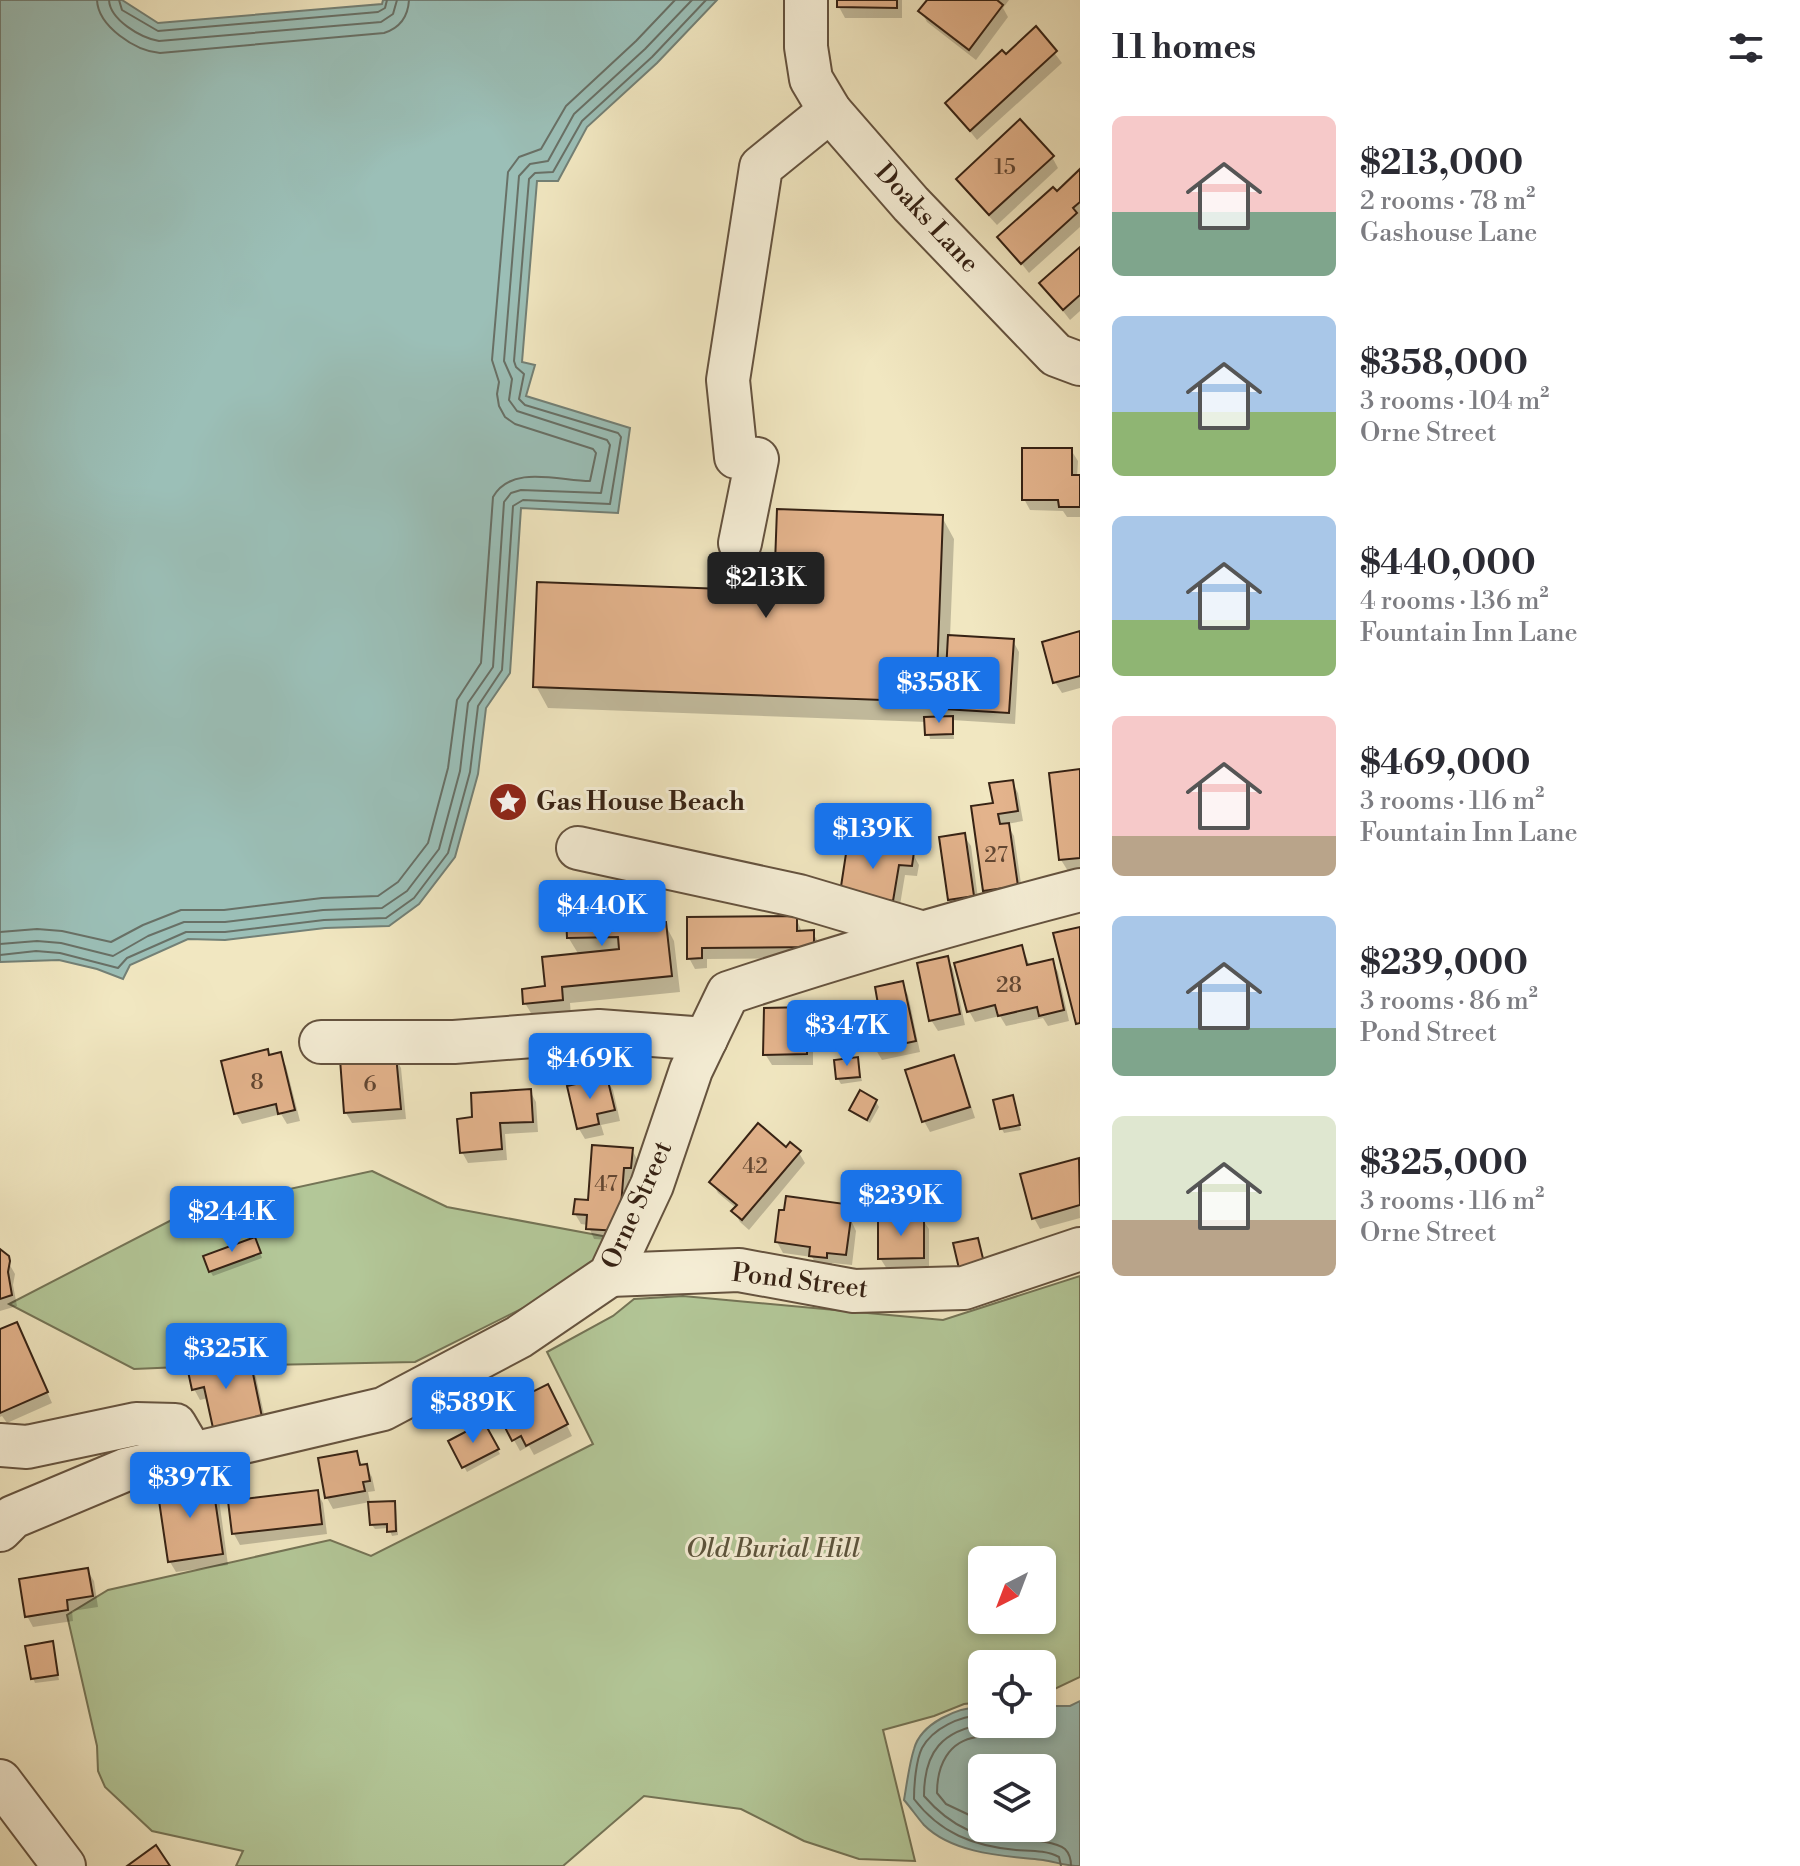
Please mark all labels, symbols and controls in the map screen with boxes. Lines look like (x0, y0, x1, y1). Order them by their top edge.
icon: filters (1724, 26, 1768, 70)
text: 11 homes (1112, 27, 1256, 69)
text: $213,000 (1360, 143, 1523, 185)
icon: home (1176, 148, 1272, 244)
house number: 15 (994, 154, 1016, 181)
street label: Doaks Lane (868, 157, 986, 279)
text: 2 rooms · 78 m² (1360, 185, 1535, 217)
text: Gashouse Lane (1360, 217, 1538, 249)
text: $358,000 (1360, 343, 1528, 385)
icon: home (1176, 348, 1272, 444)
text: 3 rooms · 104 m² (1360, 385, 1549, 417)
text: Orne Street (1360, 417, 1497, 449)
text: $440,000 (1360, 543, 1536, 585)
icon: home (1176, 548, 1272, 644)
pin: $213K (710, 552, 822, 620)
text: $213K (725, 562, 807, 594)
text: 4 rooms · 136 m² (1360, 585, 1549, 617)
text: Fountain Inn Lane (1360, 617, 1578, 649)
pin: $358K (883, 657, 995, 725)
text: $358K (897, 667, 981, 699)
text: $469,000 (1360, 743, 1530, 785)
icon: home (1176, 748, 1272, 844)
place icon: Gas House Beach (487, 781, 529, 823)
text: 3 rooms · 116 m² (1360, 785, 1544, 817)
place label: Gas House Beach (536, 786, 745, 818)
pin: $139K (817, 803, 929, 871)
text: $139K (832, 813, 914, 845)
text: Fountain Inn Lane (1360, 817, 1578, 849)
house number: 27 (984, 842, 1008, 869)
pin: $440K (546, 880, 658, 948)
text: $440K (557, 890, 647, 922)
text: $239,000 (1360, 943, 1528, 985)
icon: home (1176, 948, 1272, 1044)
house number: 28 (996, 972, 1022, 999)
text: 3 rooms · 86 m² (1360, 985, 1538, 1017)
pin: $347K (791, 1000, 903, 1068)
text: $347K (805, 1010, 889, 1042)
text: Pond Street (1360, 1017, 1497, 1049)
pin: $469K (534, 1033, 646, 1101)
text: $469K (547, 1043, 633, 1075)
house number: 8 (250, 1069, 264, 1096)
house number: 6 (363, 1071, 377, 1098)
street label: Orne Street (595, 1136, 679, 1274)
text: $325,000 (1360, 1143, 1528, 1185)
icon: home (1176, 1148, 1272, 1244)
house number: 42 (742, 1153, 768, 1180)
pin: $239K (845, 1170, 957, 1238)
house number: 47 (594, 1171, 618, 1198)
text: $239K (859, 1180, 943, 1212)
text: 3 rooms · 116 m² (1360, 1185, 1544, 1217)
pin: $244K (176, 1186, 288, 1254)
text: $244K (188, 1196, 276, 1228)
text: Orne Street (1360, 1217, 1497, 1249)
street label: Pond Street (730, 1257, 870, 1305)
pin: $325K (170, 1323, 282, 1391)
text: $325K (184, 1333, 268, 1365)
pin: $589K (417, 1377, 529, 1445)
text: $589K (430, 1387, 516, 1419)
pin: $397K (134, 1452, 246, 1520)
text: $397K (148, 1462, 232, 1494)
park label: Old Burial Hill (686, 1533, 860, 1565)
north arrow (968, 1546, 1056, 1634)
map controls (968, 1546, 1056, 1842)
button: locate (968, 1650, 1056, 1738)
button: layers (968, 1754, 1056, 1842)

